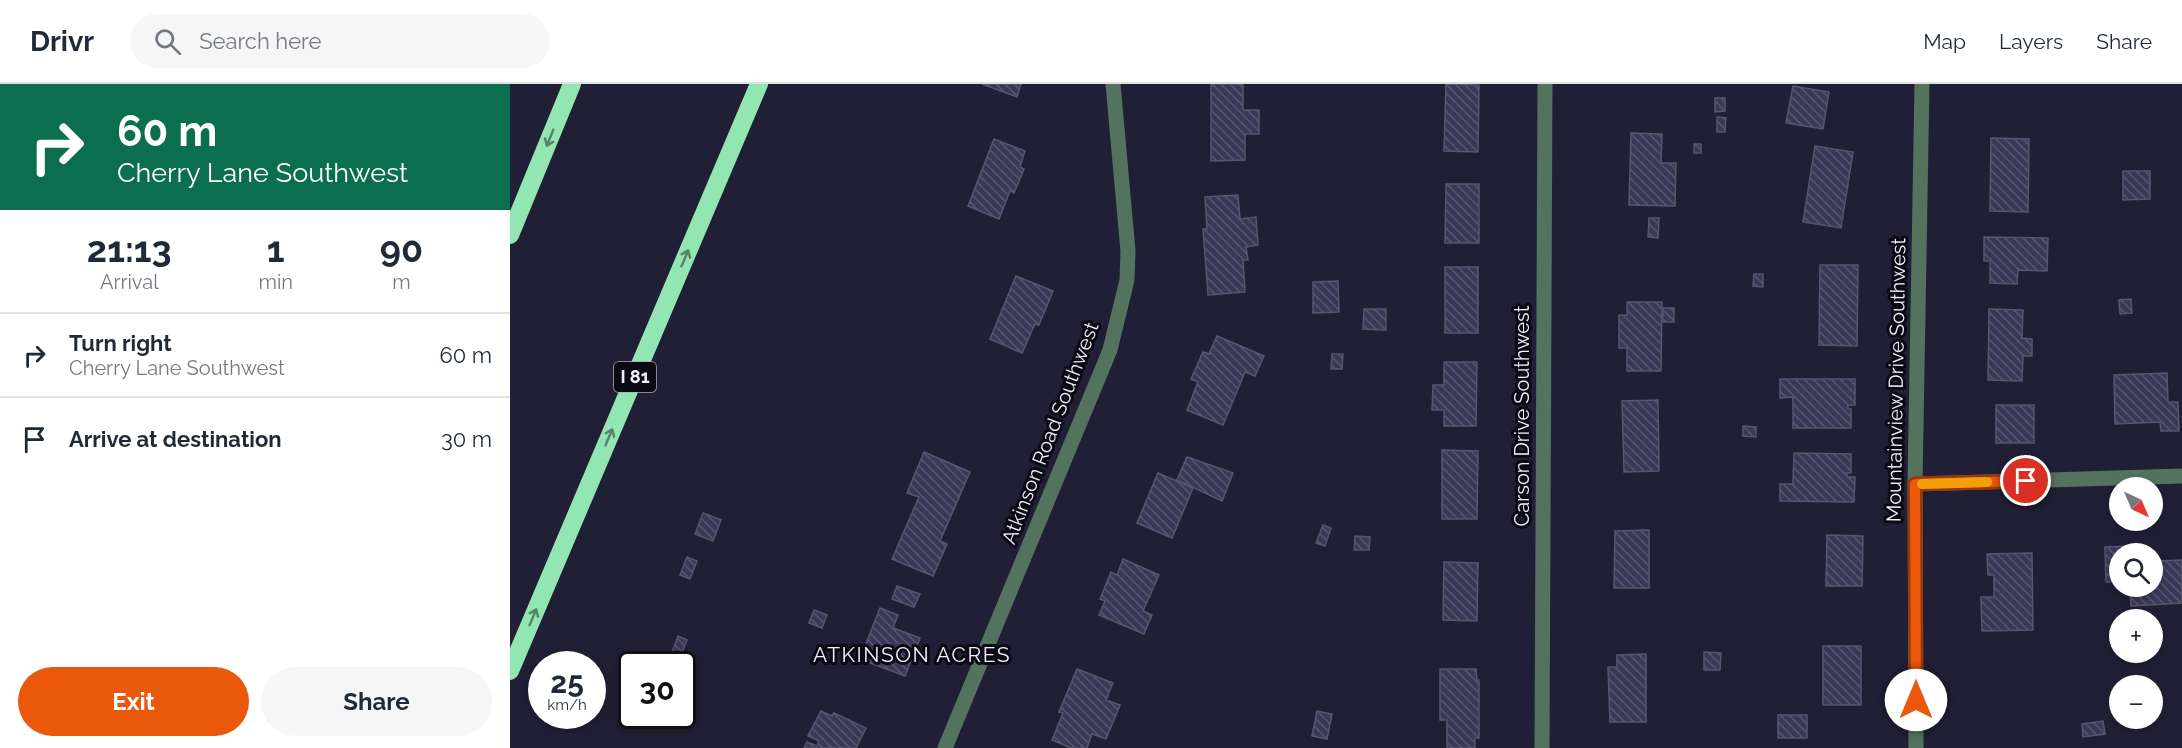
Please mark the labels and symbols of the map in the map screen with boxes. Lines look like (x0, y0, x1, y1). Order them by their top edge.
one-way arrow (544, 128, 555, 147)
street label: Mountainview Drive Southwest (1882, 237, 1910, 522)
one-way arrow (680, 249, 691, 268)
street label: Carson Drive Southwest (1510, 305, 1534, 526)
street label: Atkinson Road Southwest (997, 318, 1104, 547)
road number: I 81 (614, 362, 656, 392)
one-way arrow (604, 429, 615, 447)
pin (2000, 455, 2051, 506)
north arrow (2109, 477, 2163, 531)
one-way arrow (528, 608, 539, 627)
district label: ATKINSON ACRES (813, 642, 1011, 667)
speed limit sign: 30 (618, 651, 696, 729)
position arrow (1884, 668, 1948, 732)

